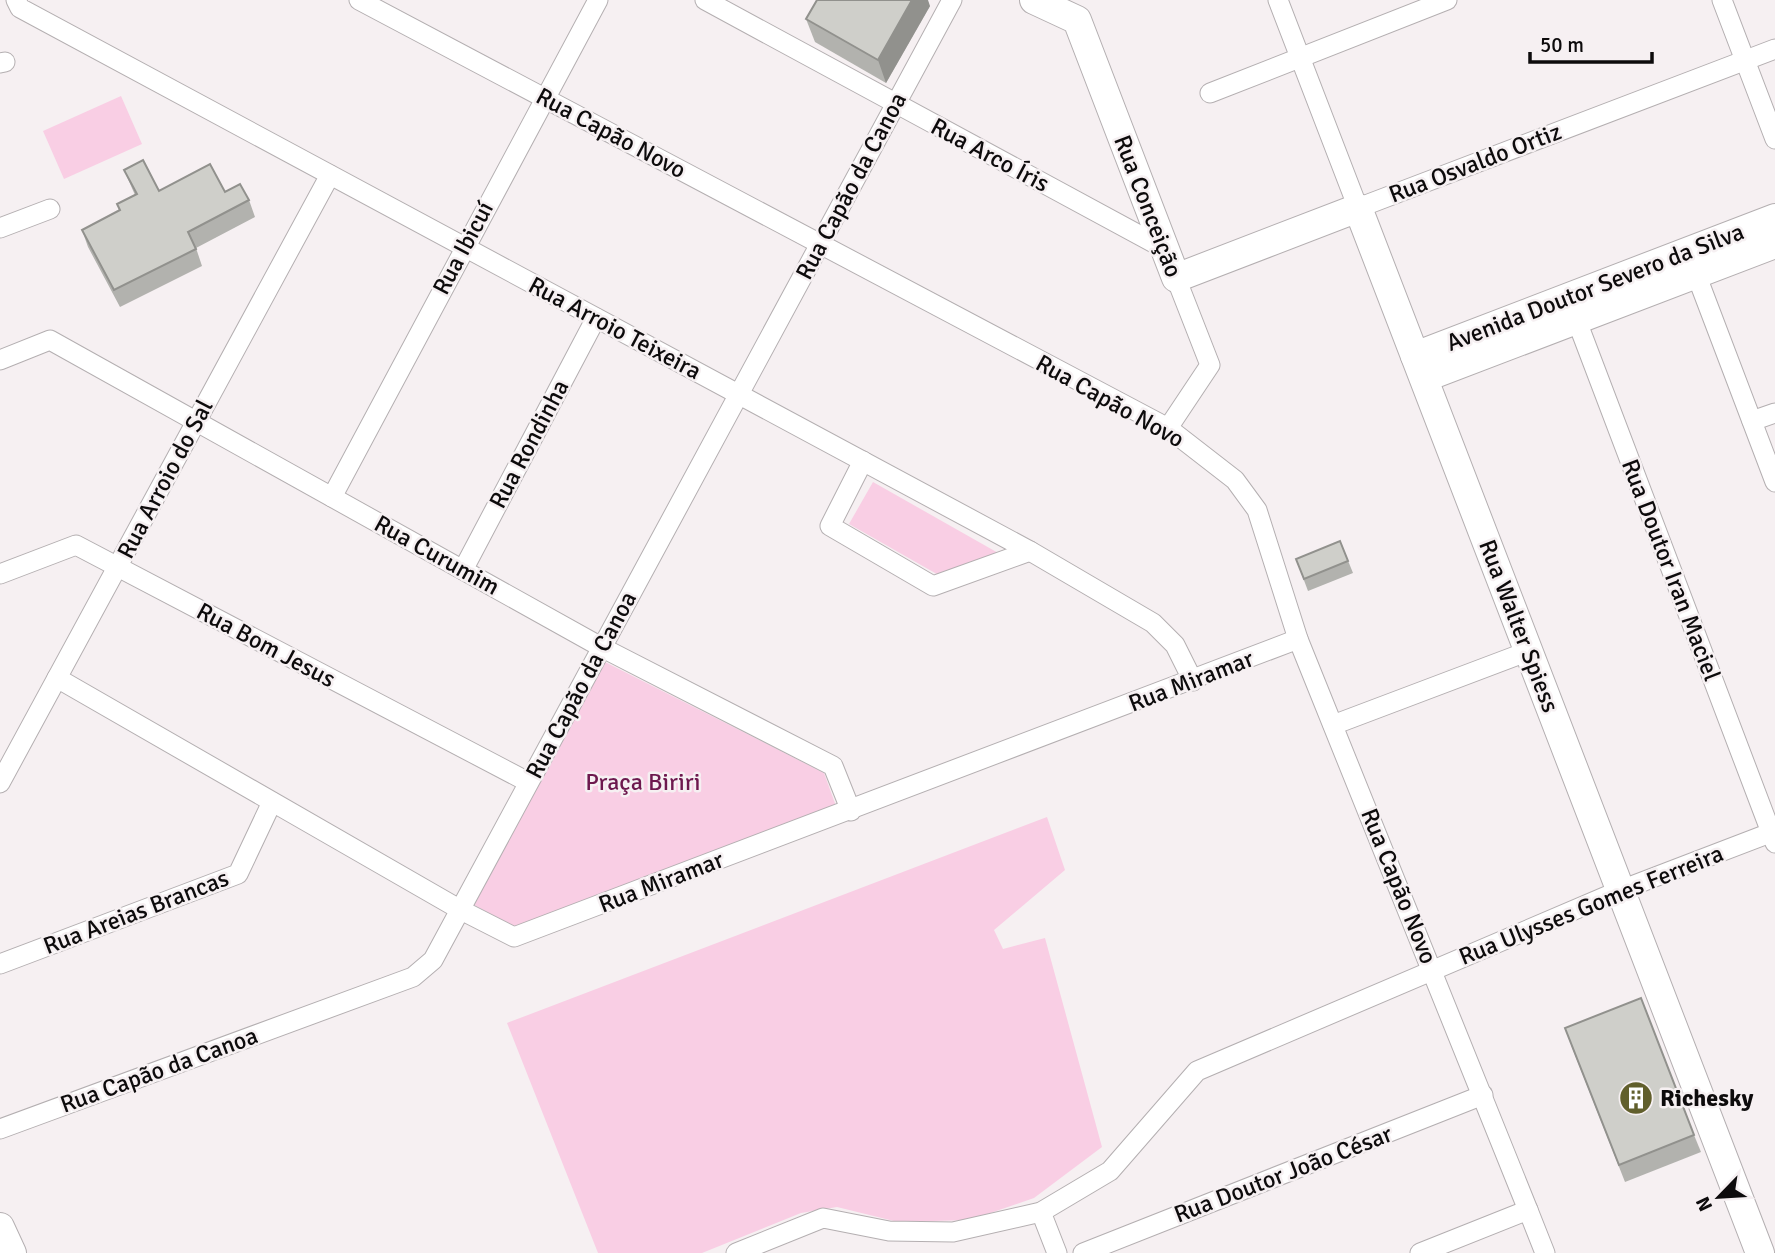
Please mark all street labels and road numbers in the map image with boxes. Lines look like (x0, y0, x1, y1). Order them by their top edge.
street label: Rua Capão Novo (531, 81, 691, 185)
street label: Rua Capão da Canoa (789, 87, 913, 285)
street label: Rua Arco Íris (926, 111, 1054, 199)
street label: Rua Osvaldo Ortiz (1385, 116, 1565, 210)
street label: Rua Conceição (1107, 131, 1189, 281)
street label: Rua Ibicuí (426, 196, 500, 300)
street label: Avenida Doutor Severo da Silva (1442, 216, 1748, 358)
street label: Rua Arroio Teixeira (524, 270, 706, 386)
street label: Rua Capão Novo (1031, 348, 1189, 454)
street label: Rua Rondinha (483, 374, 575, 514)
street label: Rua Arroio do Sal (110, 394, 220, 564)
street label: Rua Doutor Iran Maciel (1615, 455, 1727, 685)
street label: Rua Curumim (369, 508, 505, 602)
street label: Rua Walter Spiess (1472, 535, 1566, 717)
street label: Rua Capão da Canoa (519, 586, 643, 784)
street label: Rua Bom Jesus (192, 596, 340, 694)
street label: Rua Miramar (1124, 643, 1258, 719)
street label: Rua Capão Novo (1354, 804, 1444, 968)
street label: Rua Ulysses Gomes Ferreira (1454, 838, 1728, 972)
street label: Rua Miramar (594, 844, 728, 920)
street label: Rua Areias Brancas (39, 863, 233, 961)
street label: Rua Capão da Canoa (56, 1020, 262, 1120)
street label: Rua Doutor João César (1170, 1118, 1396, 1229)

